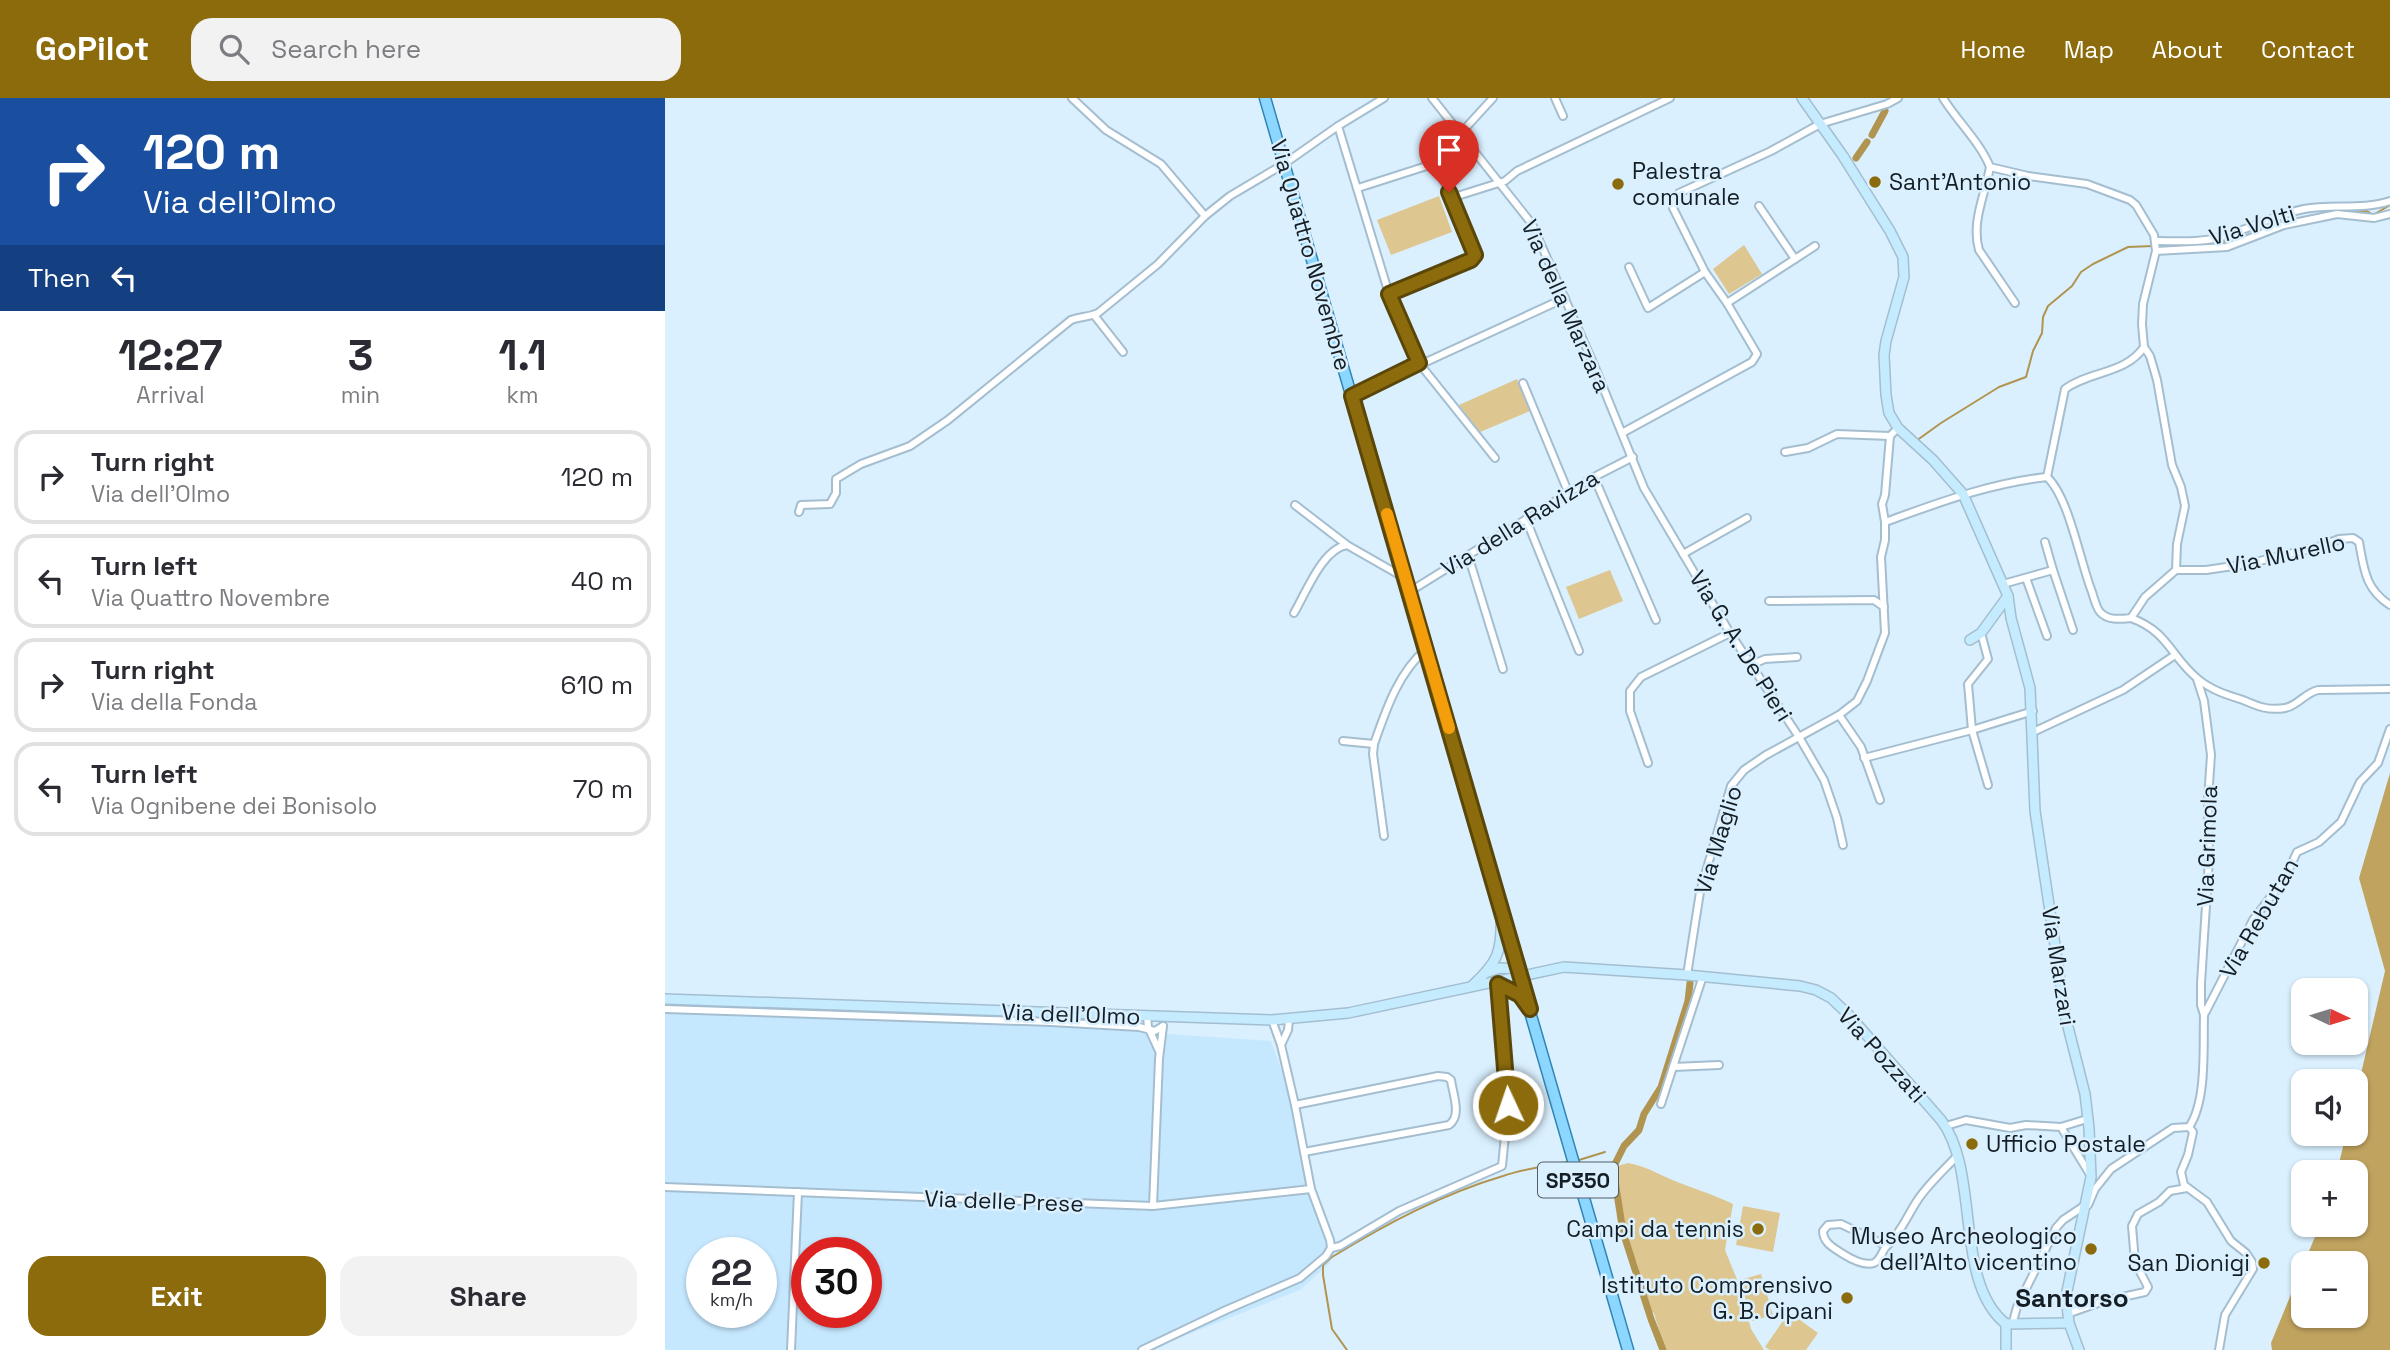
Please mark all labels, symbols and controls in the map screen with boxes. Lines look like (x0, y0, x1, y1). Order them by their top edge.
search box (191, 18, 681, 81)
text: GoPilot (35, 28, 149, 70)
icon: search (215, 30, 253, 68)
text: Search here (271, 32, 421, 66)
text: Home (1960, 34, 2026, 65)
text: Map (2064, 34, 2114, 65)
text: About (2152, 34, 2223, 65)
text: Contact (2261, 34, 2355, 65)
pin (1419, 120, 1479, 192)
text: 120 m (143, 121, 280, 183)
icon: right (28, 126, 119, 217)
icon: arrive (1430, 131, 1468, 169)
street label: Via Quattro Novembre (1264, 136, 1358, 374)
place label: Palestra comunale (1632, 156, 1740, 212)
place label: Sant'Antonio (1889, 167, 2031, 197)
marker: Sant'Antonio (1867, 174, 1883, 190)
marker: Palestra comunale (1610, 176, 1626, 192)
text: Via dell'Olmo (143, 182, 337, 222)
street label: Via Volti (2205, 198, 2299, 252)
street label: Via della Marzara (1514, 215, 1618, 397)
icon: left (105, 259, 143, 297)
text: Then (28, 261, 91, 295)
text: 12:27 (118, 329, 222, 382)
text: 3 (348, 329, 373, 382)
text: 1.1 (498, 329, 547, 382)
text: Arrival (136, 380, 205, 410)
text: min (341, 380, 380, 410)
text: km (507, 380, 539, 410)
text: Turn right (91, 445, 215, 479)
icon: right (32, 458, 70, 496)
text: 120 m (561, 460, 633, 494)
street label: Via della Ravizza (1436, 463, 1604, 583)
text: Via dell'Olmo (91, 479, 230, 509)
street label: Via Murello (2224, 527, 2348, 581)
text: Turn left (91, 549, 198, 583)
icon: left (32, 562, 70, 600)
text: 40 m (571, 564, 633, 598)
street label: Via G. A. De Pieri (1683, 565, 1799, 727)
text: Via Quattro Novembre (91, 583, 330, 613)
text: Turn right (91, 653, 215, 687)
icon: right (32, 666, 70, 704)
text: 610 m (561, 668, 633, 702)
text: Via della Fonda (91, 687, 257, 717)
text: Turn left (91, 757, 198, 791)
icon: left (32, 770, 70, 808)
text: 70 m (573, 772, 633, 806)
street label: Via Maglio (1687, 782, 1749, 898)
street label: Via Grimola (2190, 785, 2224, 907)
text: Via Ognibene dei Bonisolo (91, 791, 377, 821)
street label: Via Rebutan (2213, 853, 2305, 983)
street label: Via Marzari (2035, 904, 2083, 1028)
north arrow (2291, 978, 2368, 1055)
map controls (2291, 978, 2368, 1328)
street label: Via dell'Olmo (1001, 997, 1141, 1031)
street label: Via Pozzati (1831, 1001, 1933, 1109)
position arrow (1471, 1068, 1545, 1142)
button: sound (2291, 1069, 2368, 1146)
place label: Ufficio Postale (1986, 1129, 2146, 1159)
marker: Ufficio Postale (1964, 1136, 1980, 1152)
button: + (2291, 1160, 2368, 1237)
road number: SP350 (1538, 1162, 1618, 1198)
street label: Via delle Prese (924, 1183, 1084, 1219)
place label: Campi da tennis (1566, 1214, 1744, 1244)
marker: Campi da tennis (1750, 1221, 1766, 1237)
place label: Museo Archeologico dell'Alto vicentino (1851, 1221, 2077, 1277)
speed limit sign: 30 (791, 1237, 882, 1328)
marker: Museo Archeologico dell'Alto vicentino (2083, 1241, 2099, 1257)
place label: San Dionigi (2127, 1248, 2250, 1278)
text: 22 (711, 1251, 752, 1295)
button: − (2291, 1251, 2368, 1328)
marker: San Dionigi (2256, 1255, 2272, 1271)
button: Exit (28, 1256, 326, 1336)
button: Share (340, 1256, 637, 1336)
place label: Istituto Comprensivo G. B. Cipani (1601, 1270, 1833, 1326)
district label: Santorso (2015, 1281, 2129, 1315)
text: km/h (710, 1288, 753, 1311)
marker: Istituto Comprensivo G. B. Cipani (1839, 1290, 1855, 1306)

